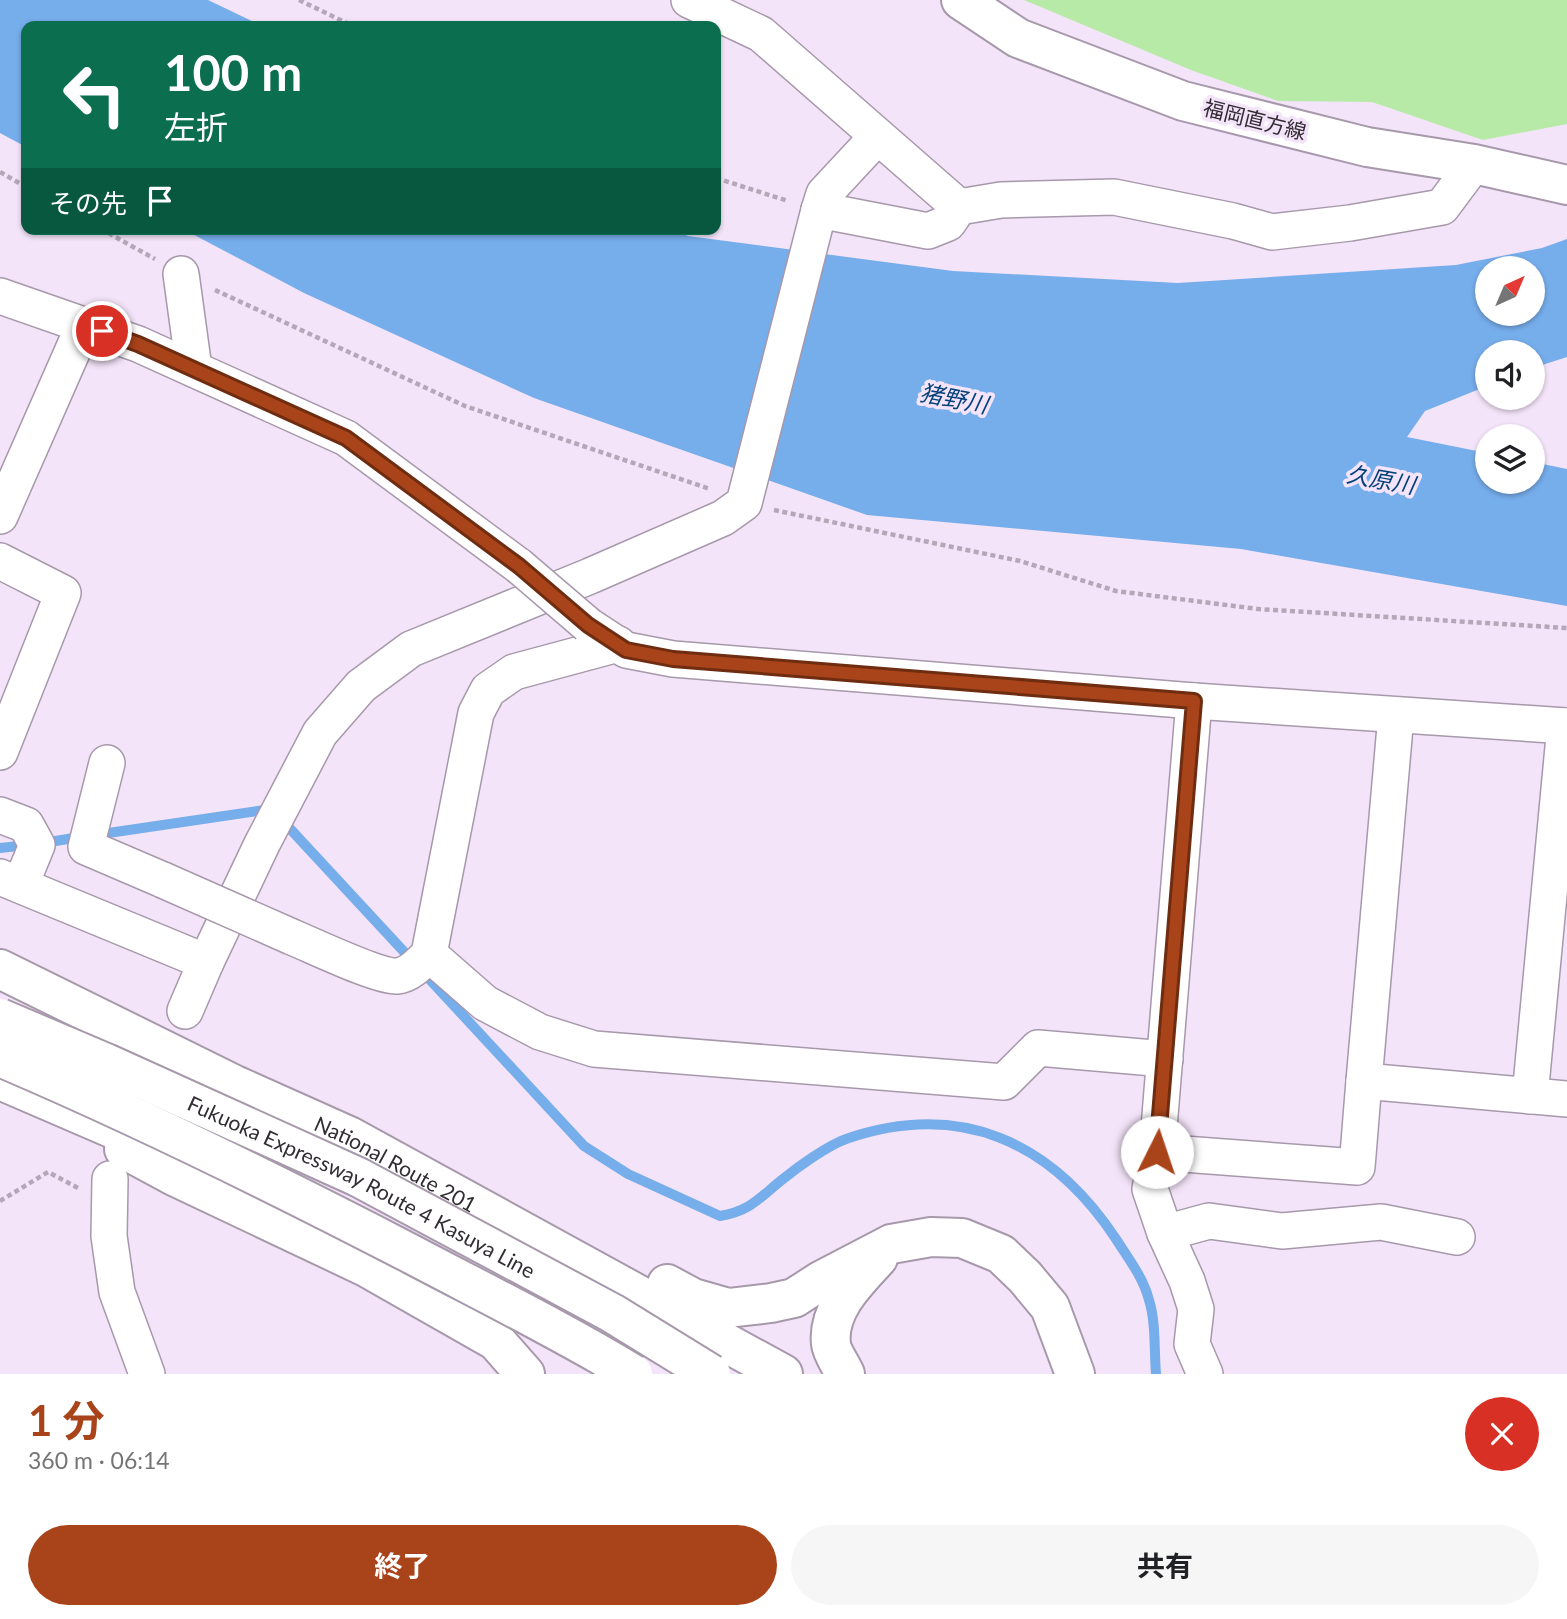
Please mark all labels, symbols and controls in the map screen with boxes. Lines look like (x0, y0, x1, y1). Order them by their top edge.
text: 100 m (164, 43, 302, 101)
icon: left (49, 49, 140, 140)
street label: 福岡直方線 (1201, 94, 1309, 144)
text: 左折 (164, 107, 228, 146)
icon: arrive (141, 182, 179, 220)
text: その先 (49, 187, 127, 219)
north arrow (1475, 256, 1545, 326)
map controls (1475, 256, 1545, 494)
pin (72, 301, 132, 361)
icon: arrive (83, 312, 121, 350)
button: sound (1475, 340, 1545, 410)
water label: 猪野川 (917, 378, 993, 419)
button: layers (1475, 424, 1545, 494)
water label: 久原川 (1345, 459, 1420, 499)
street label: Fukuoka Expressway Route 4 Kasuya Line (184, 1089, 540, 1282)
street label: National Route 201 (311, 1110, 481, 1216)
position arrow (1120, 1115, 1194, 1189)
text: 1 分 (28, 1395, 105, 1445)
button: close (1465, 1397, 1539, 1471)
text: 360 m · 06:14 (28, 1446, 170, 1474)
button: 終了 (28, 1525, 777, 1605)
button: 共有 (791, 1525, 1539, 1605)

